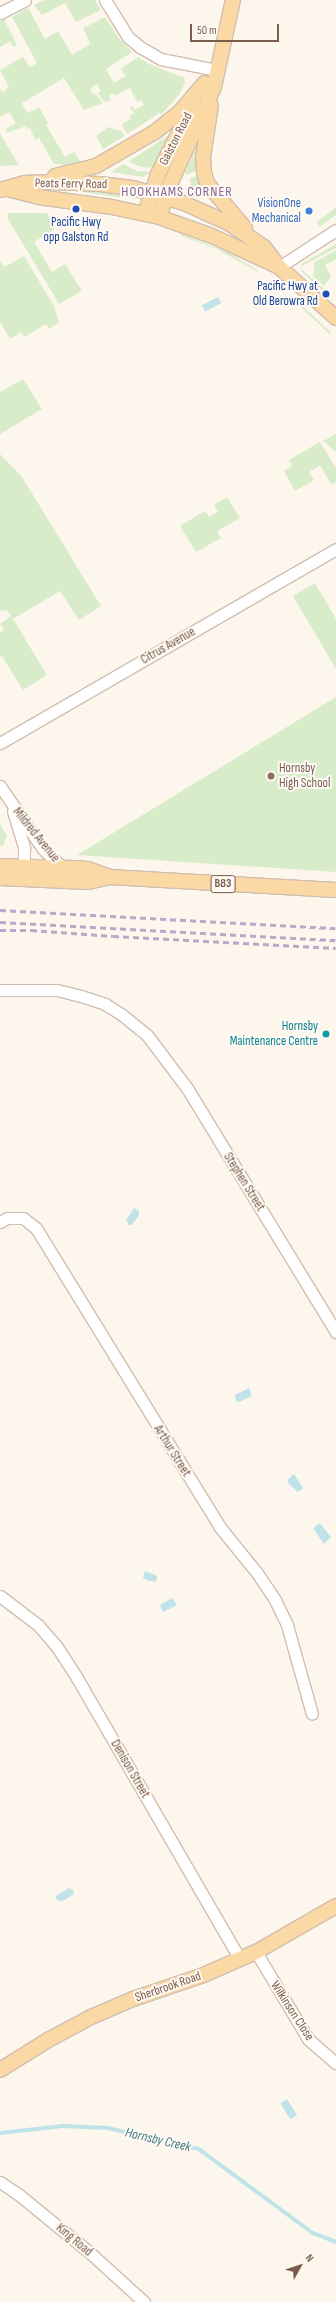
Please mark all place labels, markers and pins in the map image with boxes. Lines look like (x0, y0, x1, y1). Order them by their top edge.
place label: VisionOne Mechanical (252, 196, 301, 227)
marker: Pacific Hwy opp Galston Rd (71, 204, 81, 214)
marker: VisionOne Mechanical (304, 206, 314, 216)
place label: Pacific Hwy opp Galston Rd (44, 215, 108, 246)
place label: Pacific Hwy at Old Berowra Rd (253, 279, 318, 310)
marker: Pacific Hwy at Old Berowra Rd (321, 289, 331, 299)
place label: Hornsby High School (279, 761, 330, 792)
marker: Hornsby High School (266, 771, 276, 781)
place label: Hornsby Maintenance Centre (230, 1019, 318, 1050)
marker: Hornsby Maintenance Centre (321, 1029, 331, 1039)

